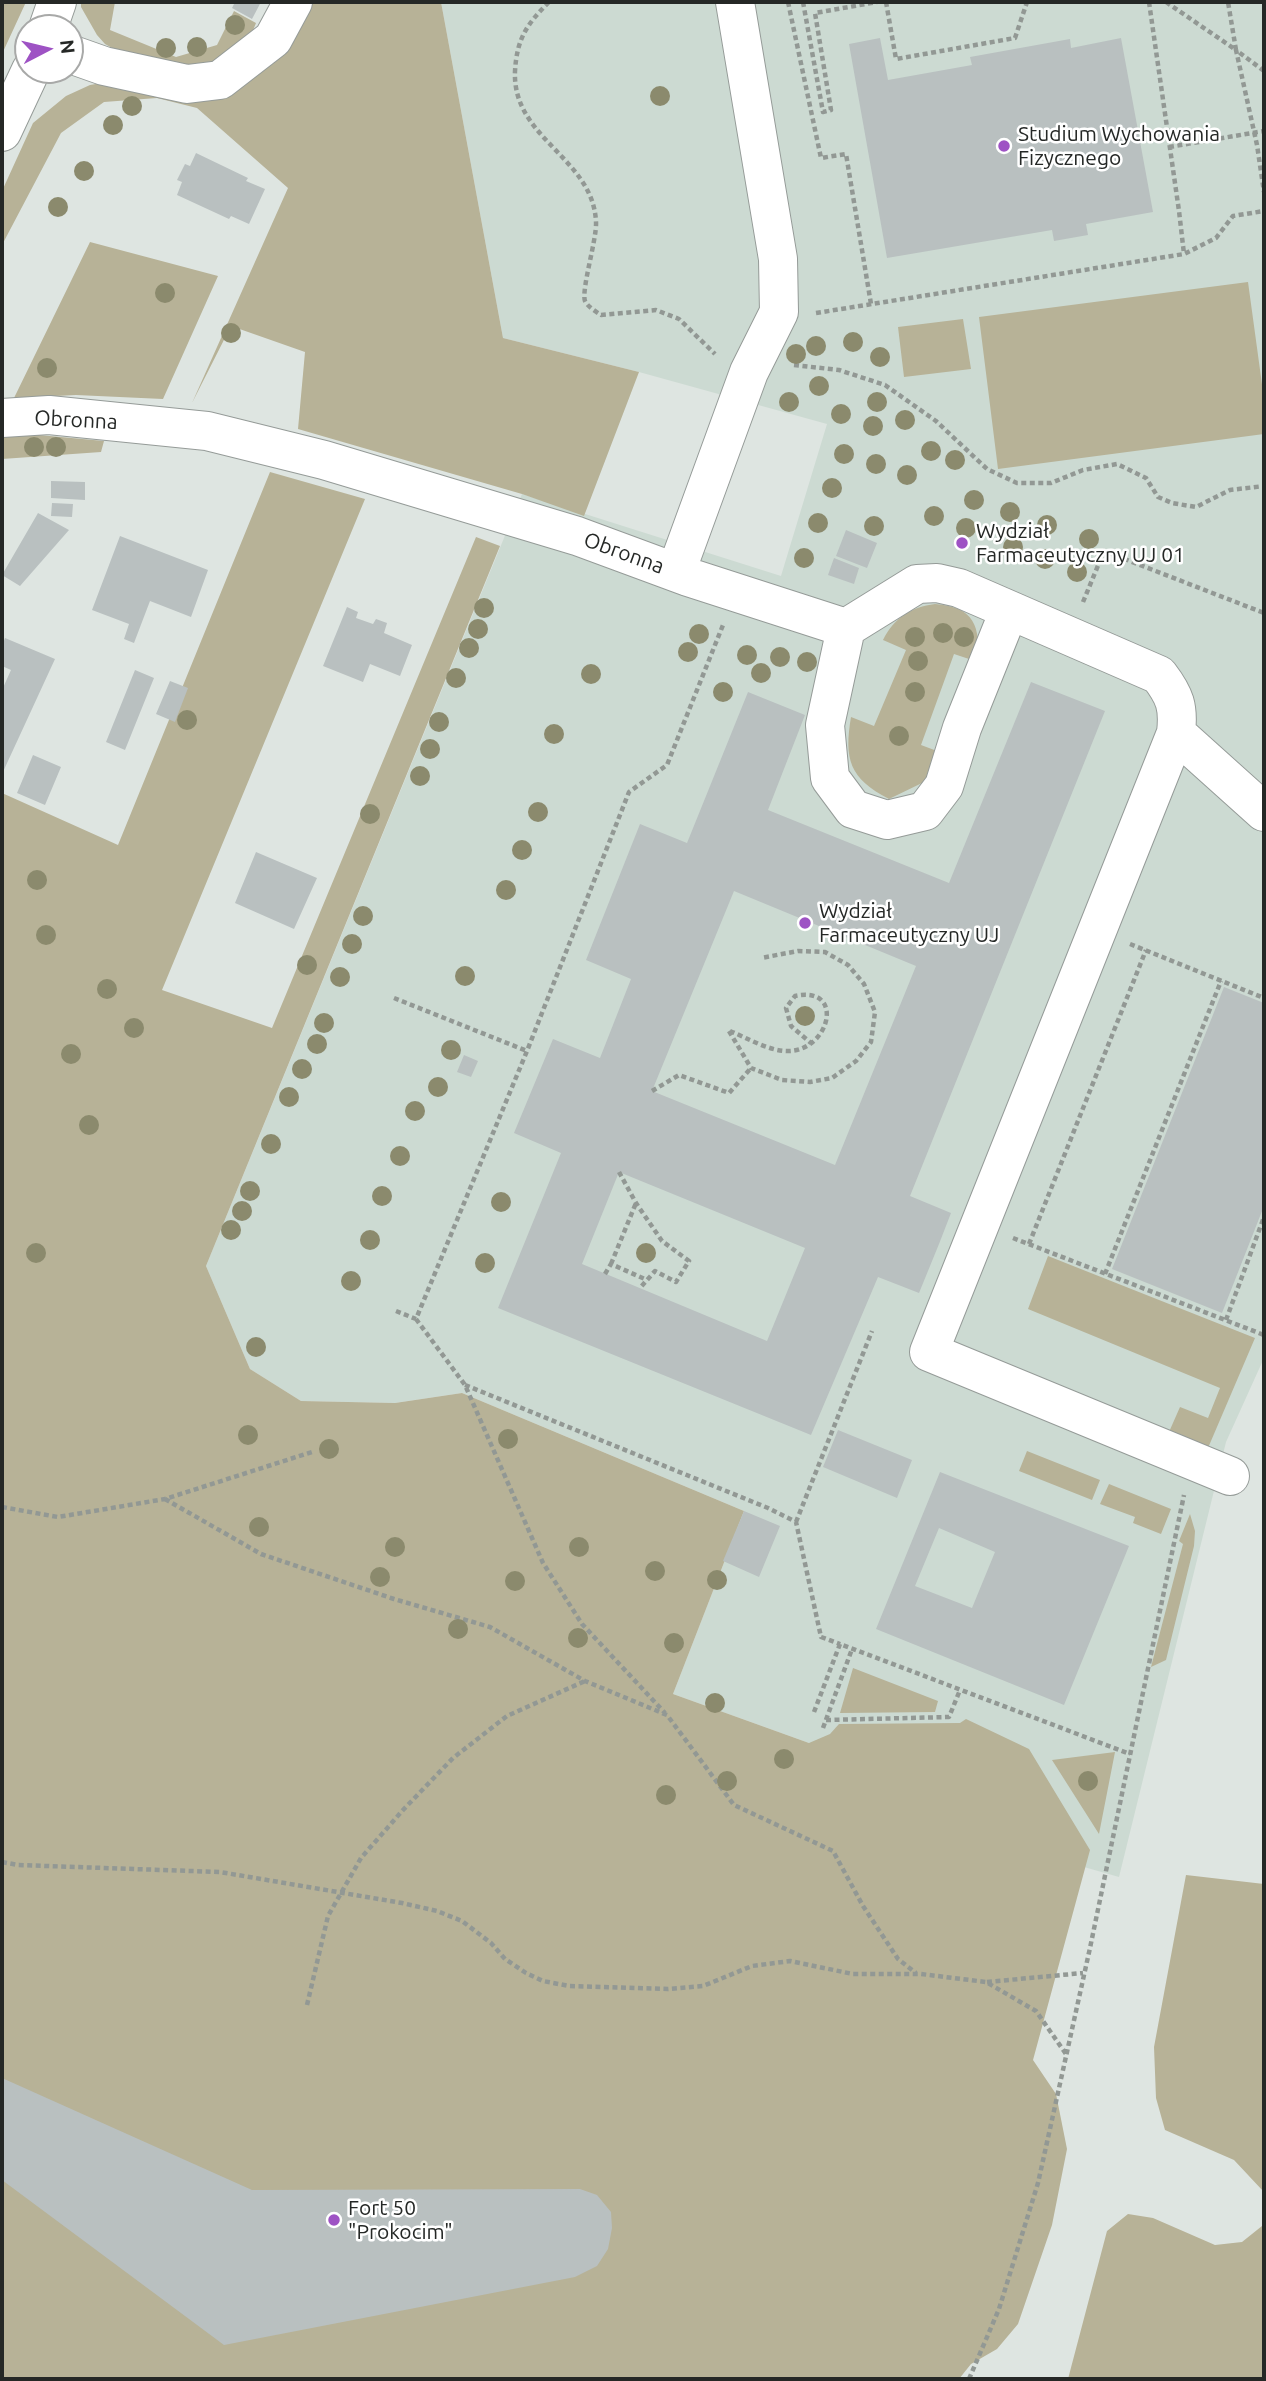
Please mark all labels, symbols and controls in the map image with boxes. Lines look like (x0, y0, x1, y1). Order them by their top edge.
north arrow (14, 14, 84, 84)
text: N (56, 38, 80, 55)
place label: Studium Wychowania Fizycznego (1018, 121, 1220, 171)
marker: Studium Wychowania Fizycznego (996, 138, 1012, 154)
street label: Obronna (34, 405, 118, 435)
place label: Wydział Farmaceutyczny UJ 01 (976, 518, 1185, 568)
street label: Obronna (580, 527, 668, 579)
marker: Wydział Farmaceutyczny UJ 01 (954, 535, 970, 551)
place label: Wydział Farmaceutyczny UJ (819, 898, 999, 948)
marker: Wydział Farmaceutyczny UJ (797, 915, 813, 931)
place label: Fort 50 "Prokocim" (348, 2195, 453, 2245)
marker: Fort 50 "Prokocim" (326, 2212, 342, 2228)

